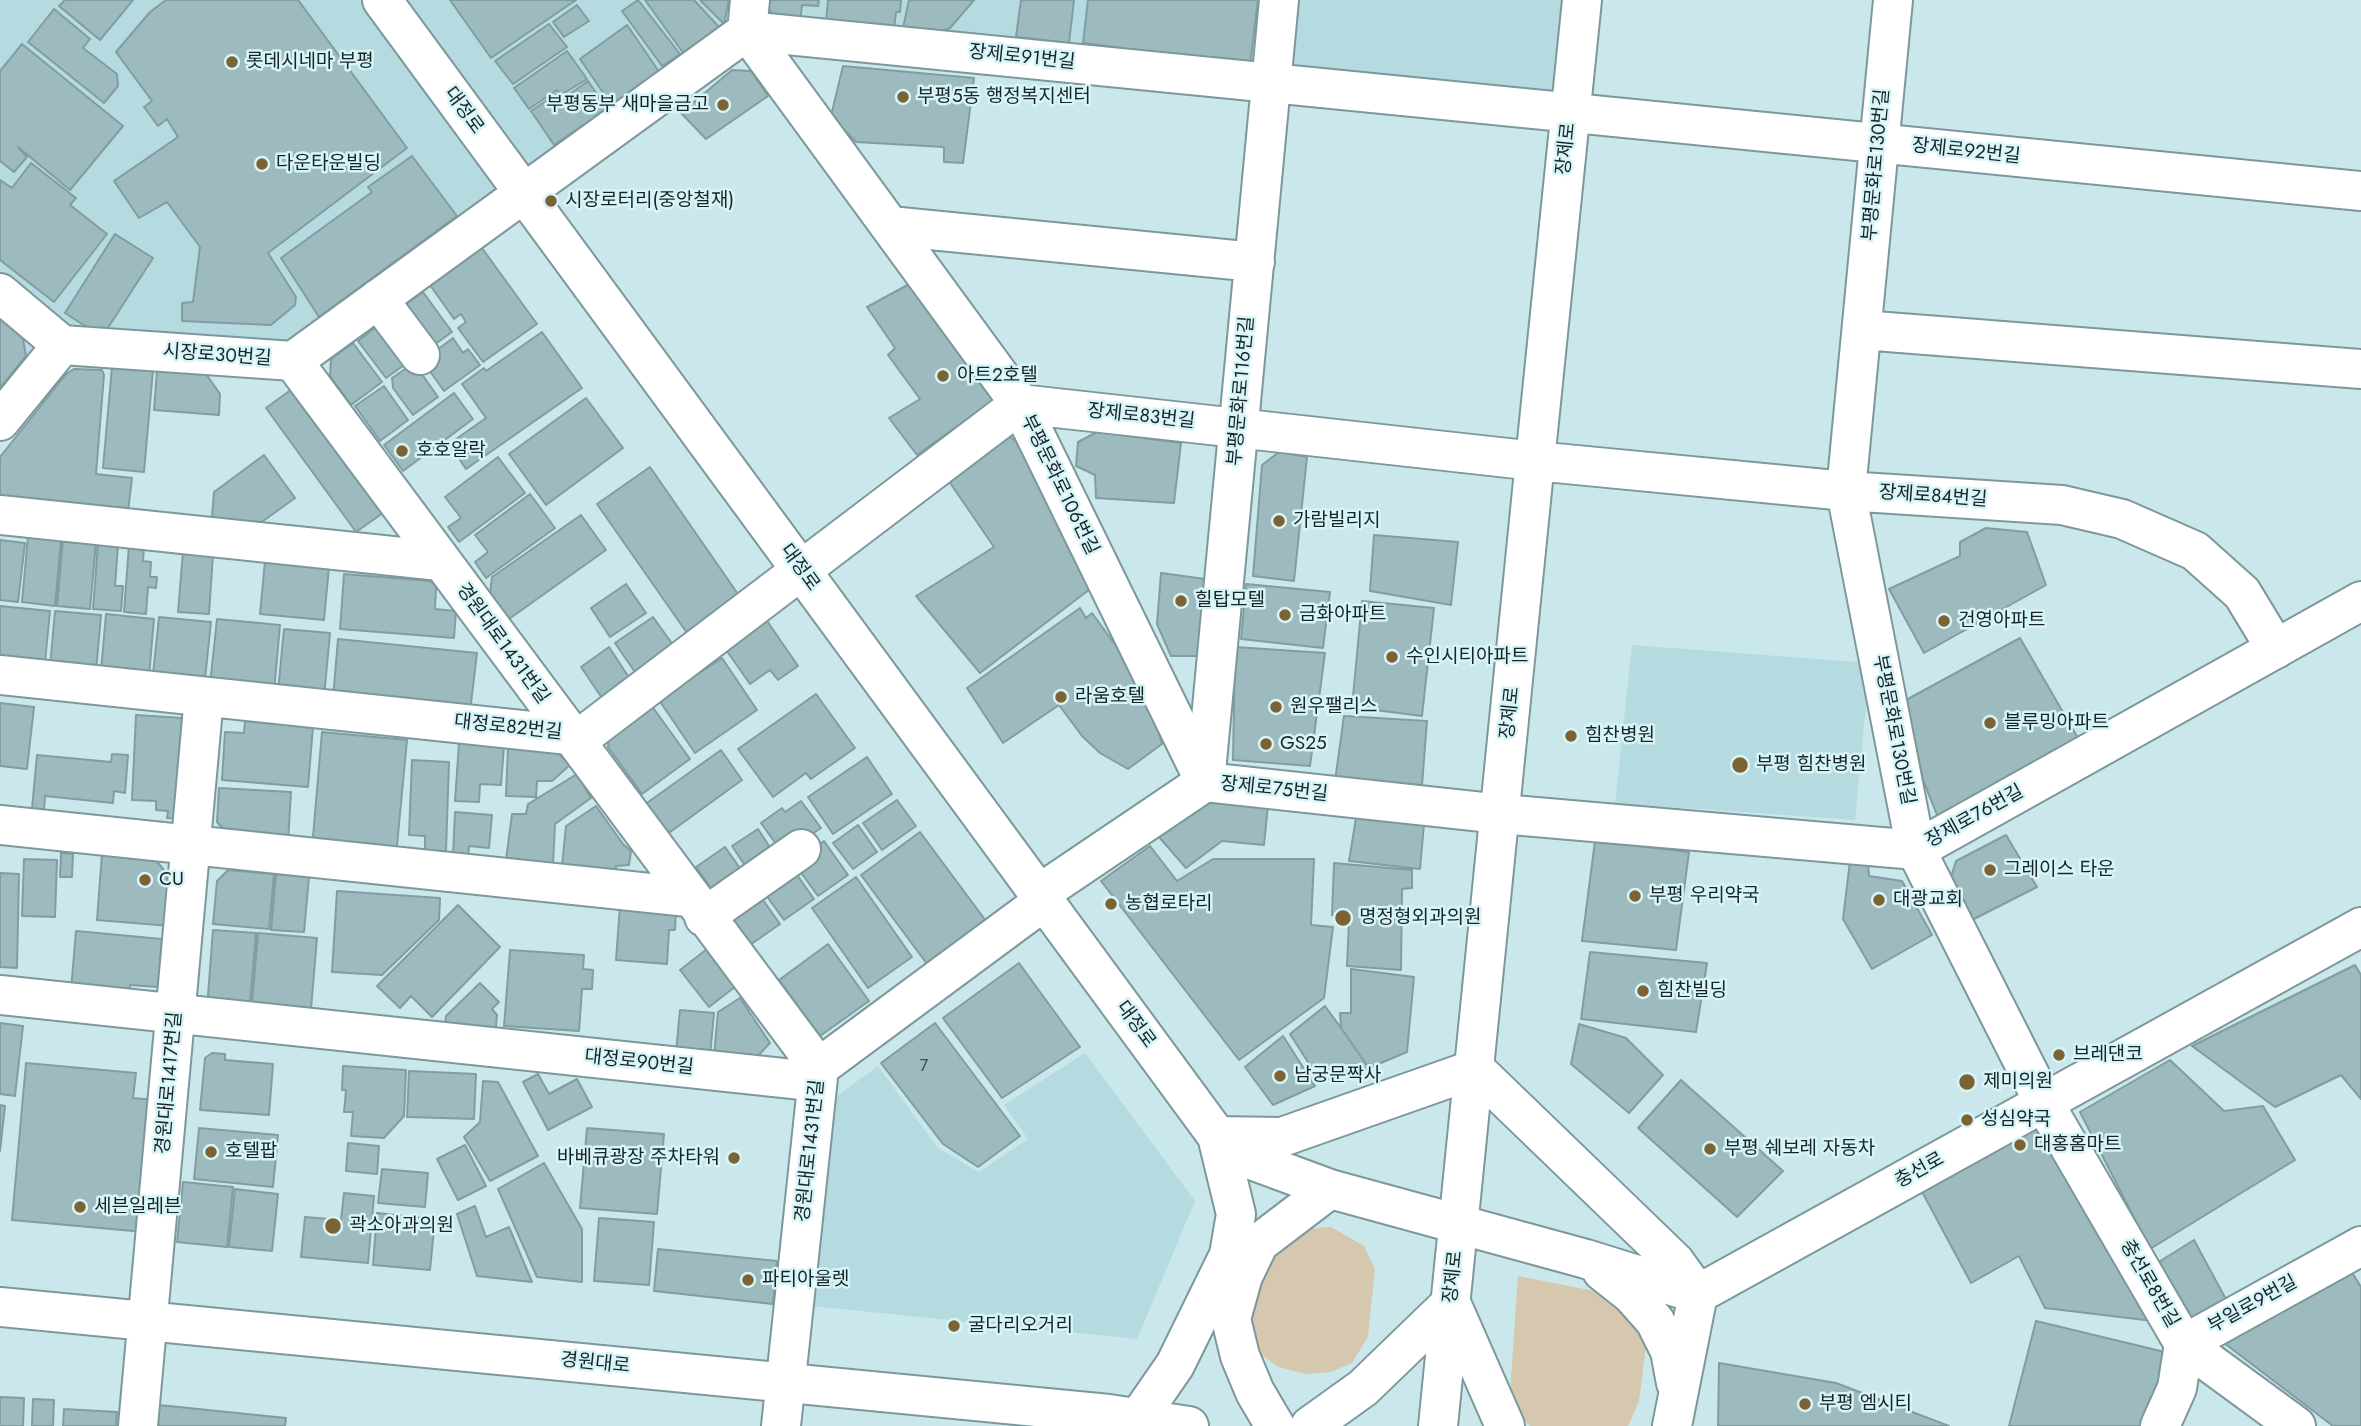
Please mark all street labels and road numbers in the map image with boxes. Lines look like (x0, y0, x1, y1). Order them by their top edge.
street label: 장제로91번길 (968, 41, 1076, 75)
street label: 대정로 (438, 83, 488, 139)
street label: 부평문화로130번길 (1859, 88, 1895, 242)
street label: 장제로 (1553, 122, 1581, 176)
street label: 장제로92번길 (1911, 135, 2021, 169)
street label: 부평문화로116번길 (1224, 315, 1260, 467)
street label: 시장로30번길 (162, 341, 272, 371)
street label: 장제로83번길 (1086, 400, 1196, 434)
street label: 부평문화로106번길 (1015, 411, 1103, 559)
street label: 장제로84번길 (1878, 482, 1988, 512)
street label: 대정로 (774, 540, 824, 596)
street label: 경원대로1431번길 (451, 579, 553, 709)
street label: 부평문화로130번길 (1867, 653, 1919, 807)
street label: 장제로 (1497, 686, 1525, 740)
street label: 대정로82번길 (453, 711, 563, 745)
street label: 장제로75번길 (1219, 773, 1329, 807)
street label: 장제로76번길 (1922, 781, 2028, 853)
street label: 대정로 (1110, 997, 1160, 1053)
street label: 경원대로1417번길 (152, 1011, 188, 1155)
street label: 대정로90번길 (583, 1046, 695, 1080)
street label: 경원대로1431번길 (792, 1078, 830, 1224)
street label: 충선로 (1892, 1148, 1948, 1194)
street label: 충선로8번길 (2115, 1236, 2183, 1332)
street label: 장제로 (1440, 1250, 1468, 1304)
street label: 부일로9번길 (2204, 1271, 2302, 1339)
street label: 경원대로 (559, 1349, 631, 1379)

